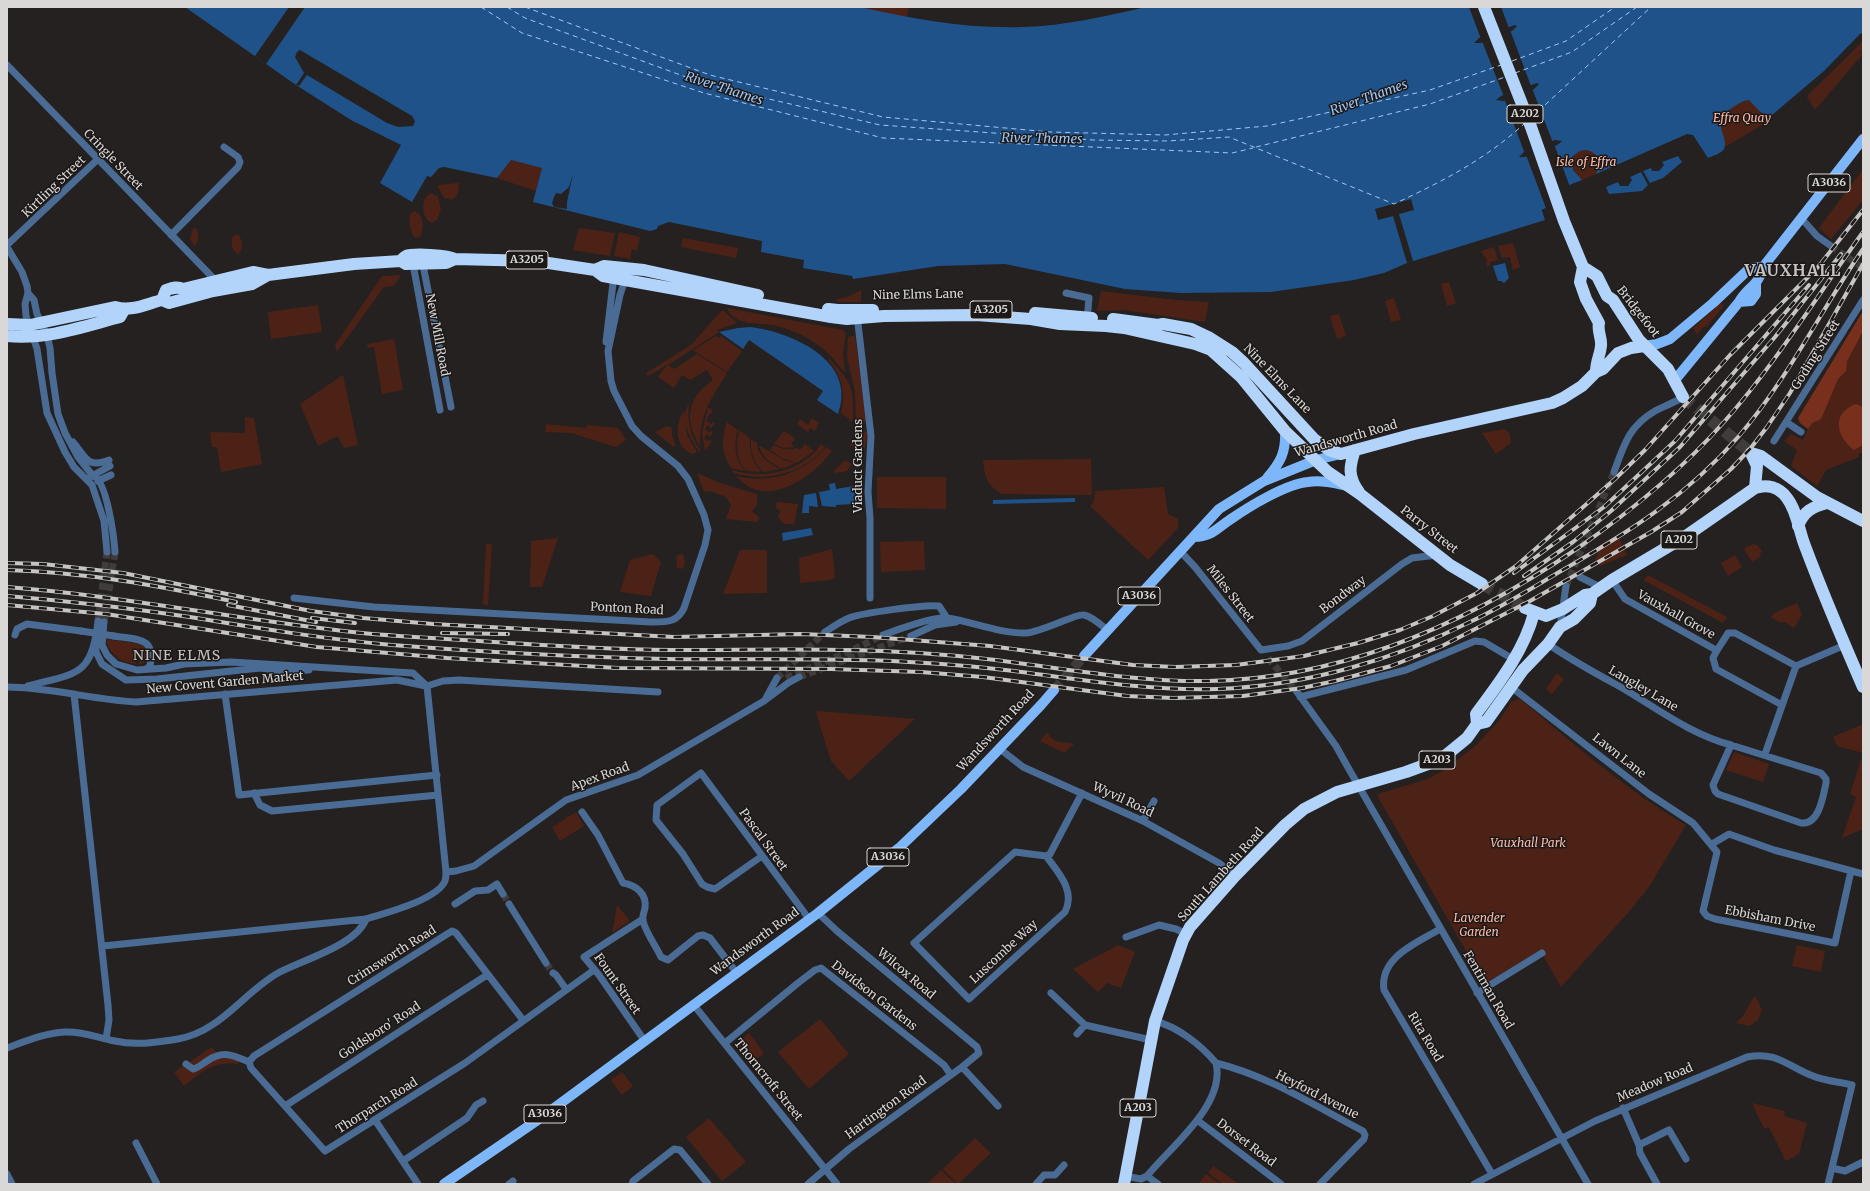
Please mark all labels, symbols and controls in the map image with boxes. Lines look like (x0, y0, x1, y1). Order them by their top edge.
water label: River Thames (683, 69, 765, 109)
water label: River Thames (1328, 77, 1410, 119)
road number: A202 (1507, 105, 1543, 123)
park label: Effra Quay (1713, 112, 1771, 126)
street label: Cringle Street (80, 127, 146, 193)
water label: River Thames (1001, 130, 1083, 148)
street label: Kirtling Street (19, 153, 89, 221)
park label: Isle of Effra (1556, 156, 1616, 170)
road number: A3036 (1808, 174, 1850, 192)
road number: A3205 (506, 251, 548, 269)
district label: VAUXHALL (1745, 261, 1841, 281)
street label: Bridgefoot (1613, 283, 1663, 341)
street label: Nine Elms Lane (873, 287, 963, 303)
street label: New Mill Road (422, 293, 452, 377)
road number: A3205 (970, 301, 1012, 319)
street label: Goding Street (1789, 317, 1843, 393)
street label: Nine Elms Lane (1240, 341, 1314, 417)
street label: Wandsworth Road (1293, 417, 1399, 461)
street label: Viaduct Gardens (852, 419, 866, 513)
street label: Parry Street (1397, 503, 1461, 557)
road number: A202 (1661, 531, 1697, 549)
street label: Miles Street (1203, 562, 1257, 626)
street label: Bondway (1317, 573, 1369, 617)
road number: A3036 (1118, 587, 1160, 605)
street label: Vauxhall Grove (1635, 588, 1717, 642)
street label: Ponton Road (590, 600, 664, 618)
district label: NINE ELMS (133, 648, 221, 664)
street label: Langley Lane (1606, 663, 1680, 715)
street label: New Covent Garden Market (146, 669, 304, 697)
street label: Wandsworth Road (955, 687, 1037, 775)
street label: Lawn Lane (1589, 731, 1649, 781)
road number: A203 (1419, 751, 1455, 769)
street label: Apex Road (569, 760, 631, 794)
street label: Wyvil Road (1090, 780, 1156, 820)
street label: Pascal Street (736, 806, 790, 874)
street label: South Lambeth Road (1175, 825, 1267, 925)
park label: Vauxhall Park (1490, 837, 1566, 851)
road number: A3036 (867, 848, 909, 866)
street label: Ebbisham Drive (1724, 903, 1816, 935)
street label: Wandsworth Road (708, 905, 802, 979)
park label: Lavender Garden (1453, 912, 1505, 940)
street label: Luscombe Way (967, 917, 1041, 987)
street label: Crimsworth Road (345, 923, 439, 989)
street label: Wilcox Road (874, 946, 938, 1002)
street label: Fentiman Road (1460, 948, 1516, 1032)
street label: Fount Street (591, 951, 643, 1017)
street label: Davidson Gardens (828, 958, 920, 1034)
street label: Goldsboro' Road (337, 999, 423, 1063)
street label: Rita Road (1405, 1010, 1445, 1064)
street label: Thorncroft Street (731, 1036, 805, 1124)
street label: Meadow Road (1615, 1061, 1695, 1105)
street label: Heyford Avenue (1273, 1068, 1361, 1122)
street label: Hartington Road (843, 1074, 929, 1142)
street label: Thorparch Road (334, 1075, 420, 1137)
road number: A203 (1120, 1099, 1156, 1117)
road number: A3036 (524, 1105, 566, 1123)
street label: Dorset Road (1214, 1116, 1278, 1170)

